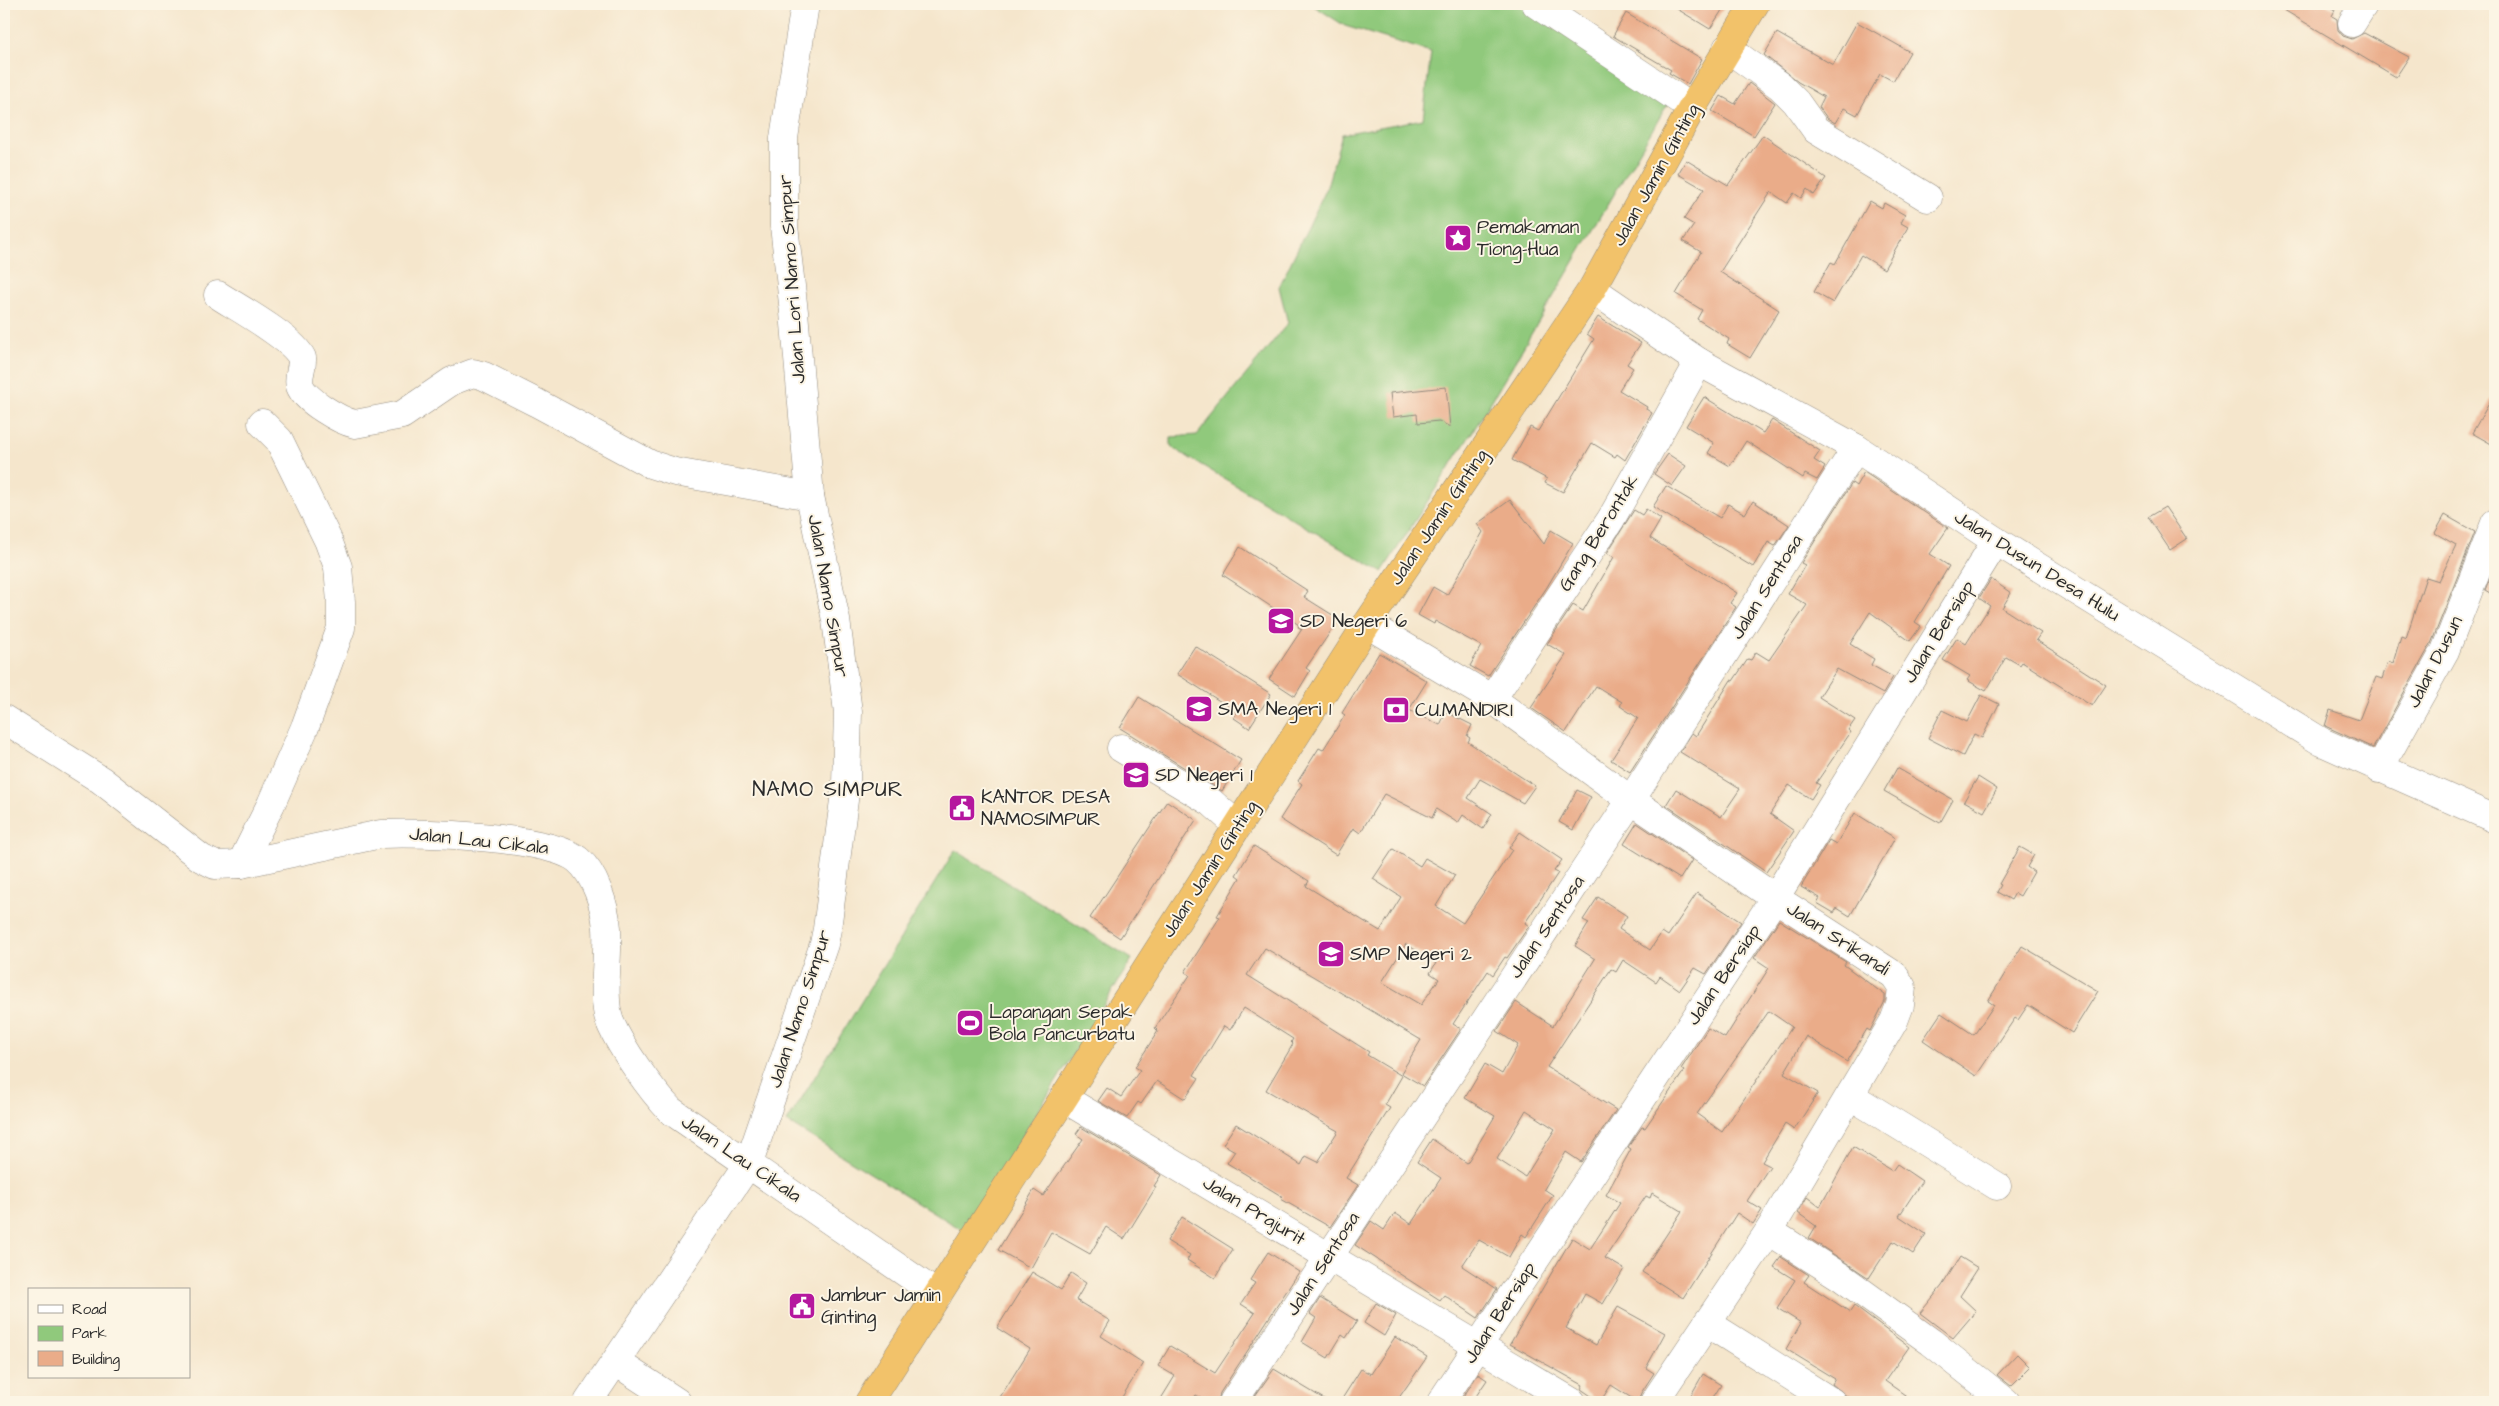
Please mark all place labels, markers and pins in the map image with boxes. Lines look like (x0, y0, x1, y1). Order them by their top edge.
place label: Pemakaman Tiong-Hua (1477, 214, 1579, 264)
place icon: Pemakaman Tiong-Hua (1443, 223, 1473, 253)
school or university icon: SD Negeri 6 (1266, 606, 1296, 636)
place label: SD Negeri 6 (1300, 608, 1407, 636)
school or university icon: SMA Negeri 1 (1184, 694, 1214, 724)
bank icon: CU.MANDIRI (1381, 695, 1411, 725)
place label: SMA Negeri 1 (1218, 696, 1332, 724)
place label: CU.MANDIRI (1415, 697, 1513, 724)
school or university icon: SD Negeri 1 (1121, 760, 1151, 790)
place label: SD Negeri 1 (1155, 762, 1253, 790)
place label: KANTOR DESA NAMOSIMPUR (981, 784, 1110, 833)
public building icon: KANTOR DESA NAMOSIMPUR (947, 793, 977, 823)
school or university icon: SMP Negeri 2 (1316, 939, 1346, 969)
place label: SMP Negeri 2 (1350, 941, 1472, 969)
place label: Lapangan Sepak Bola Pancurbatu (989, 999, 1135, 1048)
sports icon: Lapangan Sepak Bola Pancurbatu (955, 1008, 985, 1038)
place label: Jambur Jamin Ginting (821, 1282, 941, 1332)
public building icon: Jambur Jamin Ginting (787, 1291, 817, 1321)

